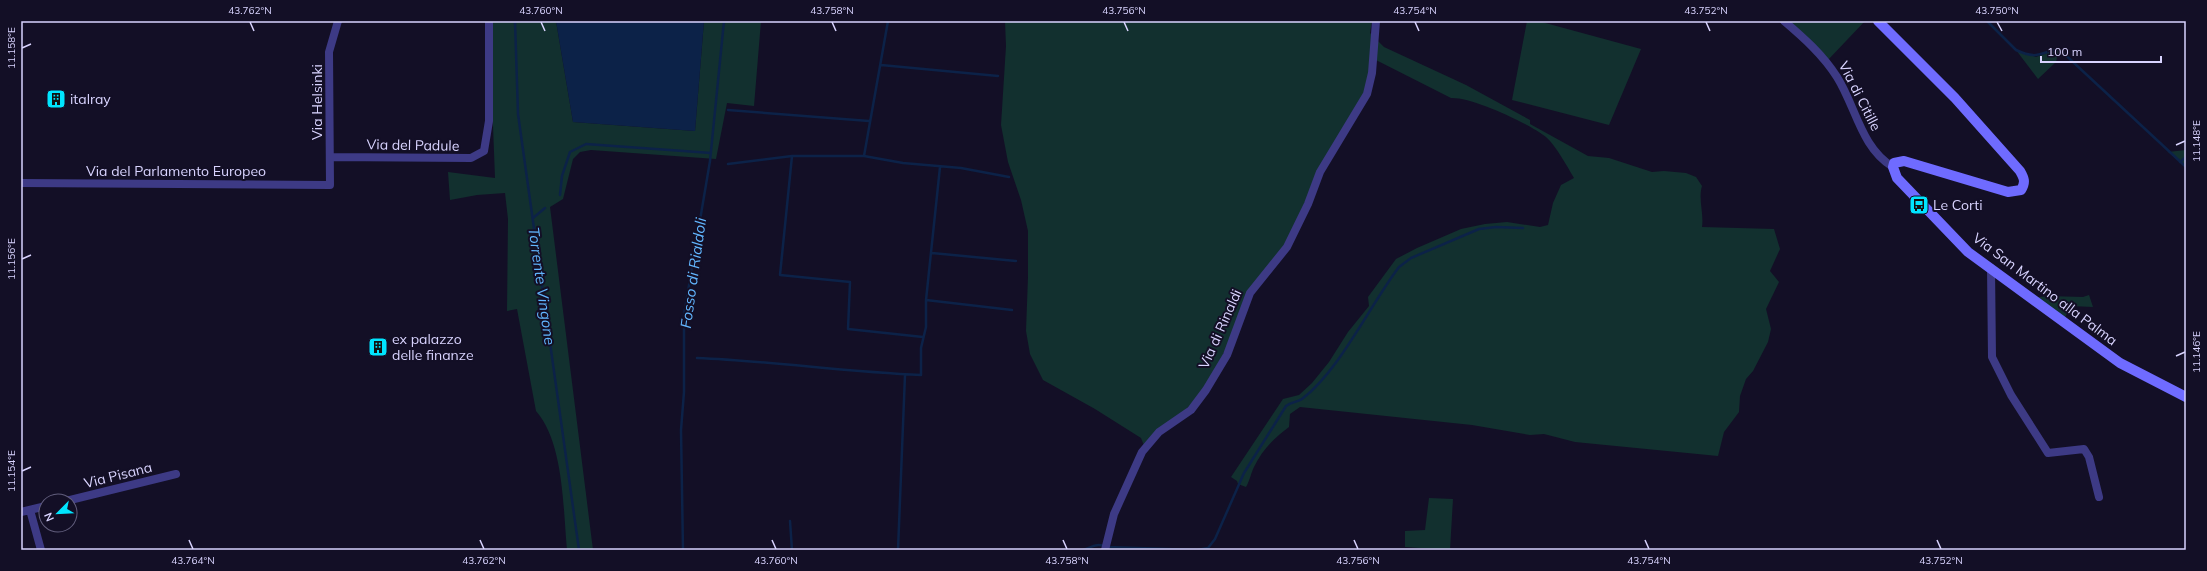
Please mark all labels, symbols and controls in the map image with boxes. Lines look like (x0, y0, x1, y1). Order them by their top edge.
text: 43.762°N (228, 4, 272, 17)
text: 43.760°N (519, 4, 563, 17)
text: 43.758°N (810, 4, 854, 17)
text: 43.756°N (1102, 4, 1146, 17)
text: 43.754°N (1393, 4, 1437, 17)
text: 43.752°N (1684, 4, 1728, 17)
text: 43.750°N (1975, 4, 2019, 17)
text: 11.158°E (5, 27, 18, 69)
scale bar (2041, 38, 2161, 64)
text: 100 m (2047, 44, 2082, 59)
street label: Via di Citille (1835, 58, 1885, 134)
street label: Via Helsinki (308, 64, 326, 140)
building icon: italray (45, 88, 67, 110)
place label: italray (70, 90, 111, 108)
text: 11.148°E (2190, 120, 2203, 162)
street label: Via del Padule (366, 135, 460, 155)
street label: Via del Parlamento Europeo (86, 162, 266, 180)
bus stop icon: Le Corti (1908, 194, 1930, 216)
place label: Le Corti (1933, 196, 1983, 214)
water label: Fosso di Rialdoli (676, 216, 710, 330)
water label: Torrente Vingone (524, 226, 560, 346)
street label: Via San Martino alla Palma (1969, 229, 2121, 349)
text: 11.156°E (5, 238, 18, 280)
street label: Via di Rinaldi (1194, 286, 1246, 372)
place label: ex palazzo delle finanze (392, 330, 474, 364)
text: 11.146°E (2190, 331, 2203, 373)
building icon: ex palazzo delle finanze (367, 336, 389, 358)
text: 11.154°E (5, 450, 18, 492)
street label: Via Pisana (82, 458, 154, 492)
north arrow (38, 493, 78, 533)
text: N (41, 510, 57, 524)
text: 43.764°N (171, 554, 215, 567)
text: 43.762°N (462, 554, 506, 567)
text: 43.760°N (754, 554, 798, 567)
text: 43.758°N (1045, 554, 1089, 567)
text: 43.756°N (1336, 554, 1380, 567)
text: 43.754°N (1627, 554, 1671, 567)
text: 43.752°N (1919, 554, 1963, 567)

